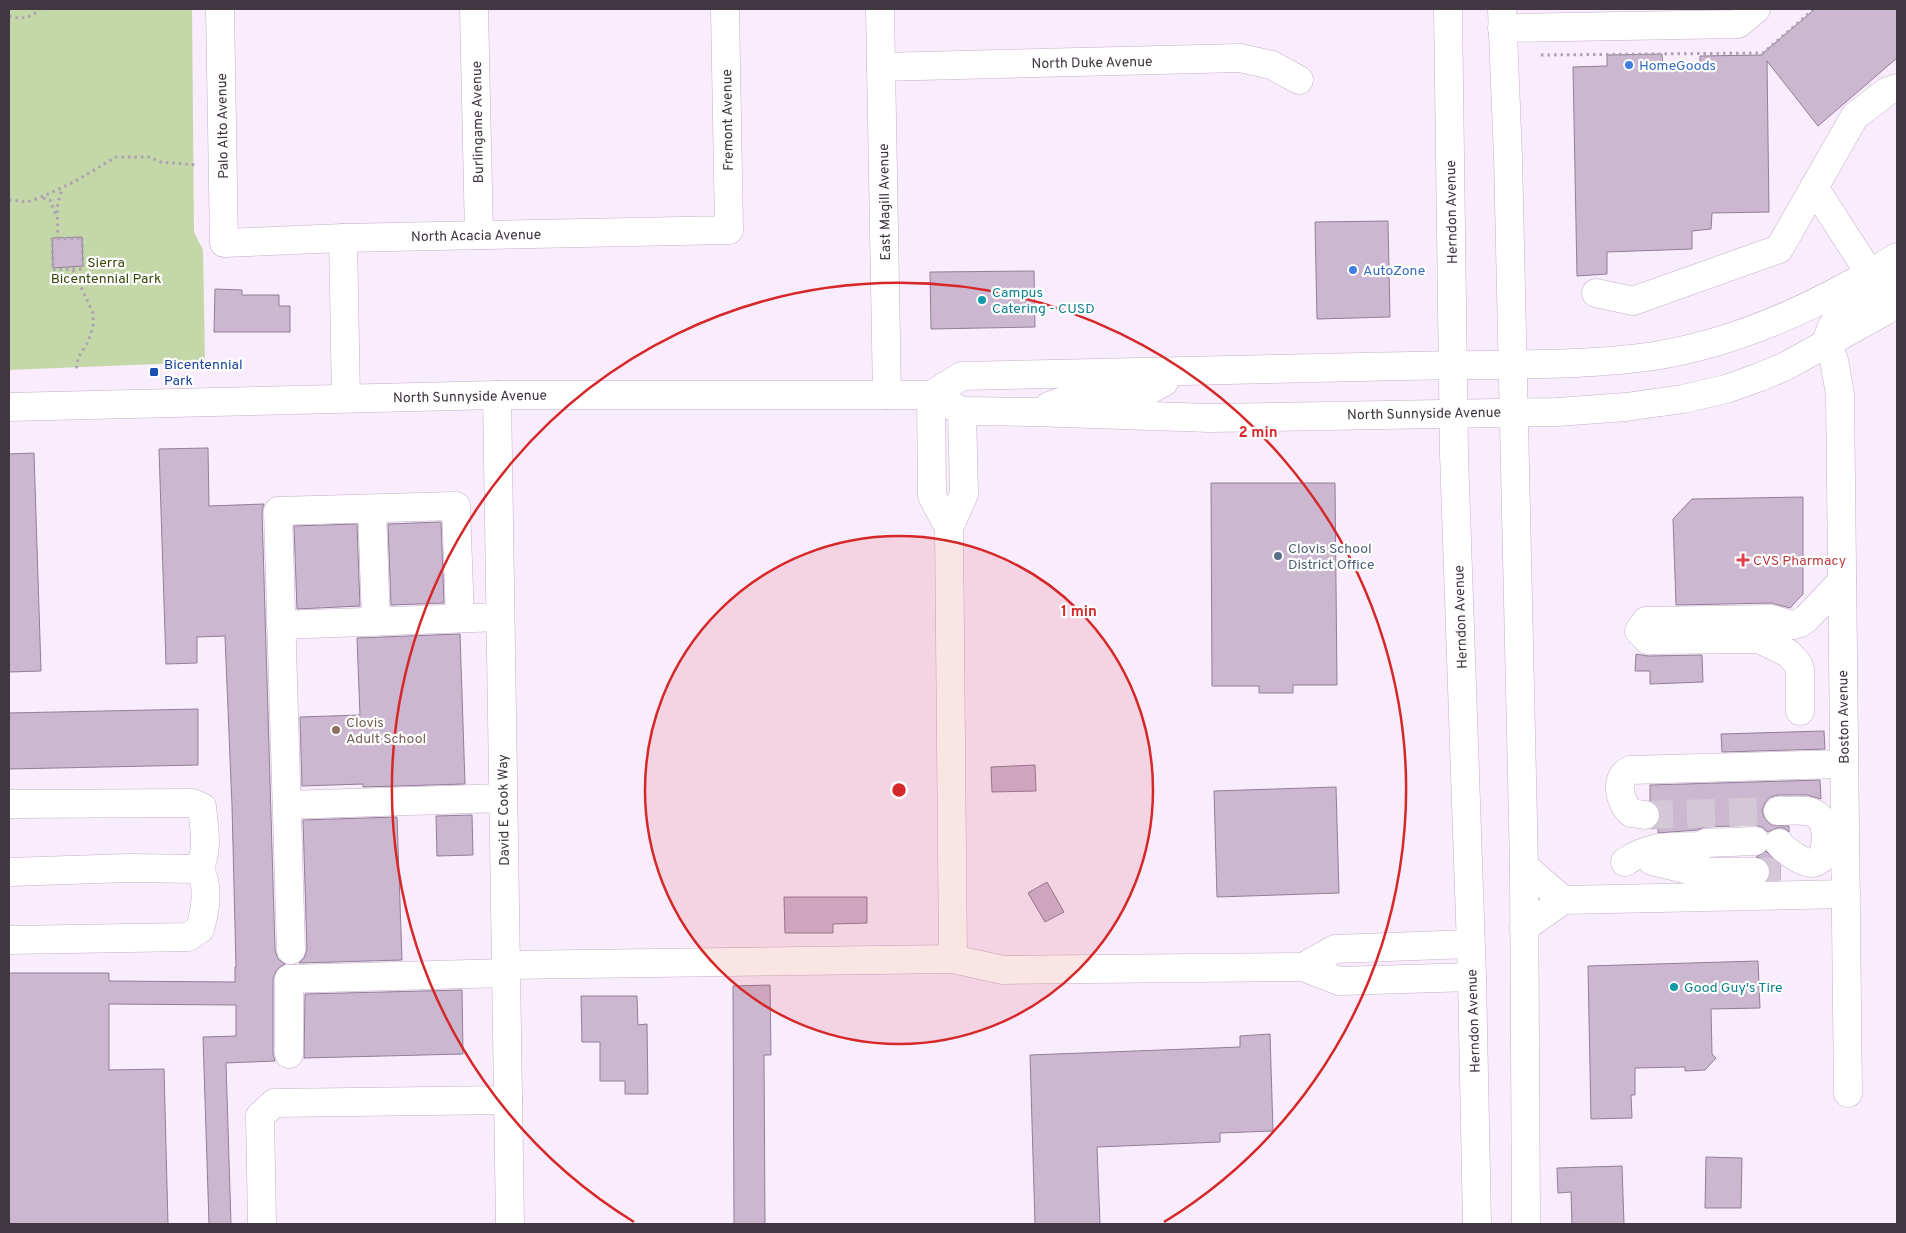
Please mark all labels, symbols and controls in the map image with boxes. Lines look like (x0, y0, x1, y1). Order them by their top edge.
street label: North Duke Avenue (1031, 54, 1153, 73)
place label: HomeGoods (1639, 58, 1716, 75)
marker: HomeGoods (1623, 59, 1635, 71)
street label: Burlingame Avenue (469, 61, 488, 183)
street label: Fremont Avenue (719, 69, 738, 171)
street label: Palo Alto Avenue (214, 73, 233, 179)
street label: East Magill Avenue (876, 143, 895, 261)
street label: Herndon Avenue (1443, 160, 1462, 264)
street label: North Acacia Avenue (411, 227, 541, 246)
park label: Sierra Bicentennial Park (51, 255, 161, 288)
place label: AutoZone (1363, 263, 1425, 280)
marker: AutoZone (1347, 264, 1359, 276)
place label: Campus Catering - CUSD (992, 285, 1095, 318)
marker: Campus Catering - CUSD (976, 294, 988, 306)
place label: Bicentennial Park (164, 357, 243, 390)
marker: Bicentennial Park (148, 366, 160, 378)
street label: North Sunnyside Avenue (393, 388, 547, 407)
street label: North Sunnyside Avenue (1347, 405, 1501, 424)
text: 2 min (1238, 424, 1278, 443)
place label: Clovis School District Office (1288, 541, 1375, 574)
marker: Clovis School District Office (1272, 550, 1284, 562)
place label: CVS Pharmacy (1753, 553, 1846, 570)
marker: CVS Pharmacy (1737, 554, 1749, 566)
street label: Herndon Avenue (1451, 565, 1472, 669)
text: 1 min (1061, 603, 1097, 622)
street label: Boston Avenue (1835, 670, 1854, 764)
place label: Clovis Adult School (346, 715, 426, 748)
marker: Clovis Adult School (330, 724, 342, 736)
street label: David E Cook Way (495, 754, 514, 866)
centre of rings (890, 781, 908, 799)
street label: Herndon Avenue (1464, 969, 1485, 1073)
place label: Good Guy's Tire (1684, 980, 1783, 997)
marker: Good Guy's Tire (1668, 981, 1680, 993)

